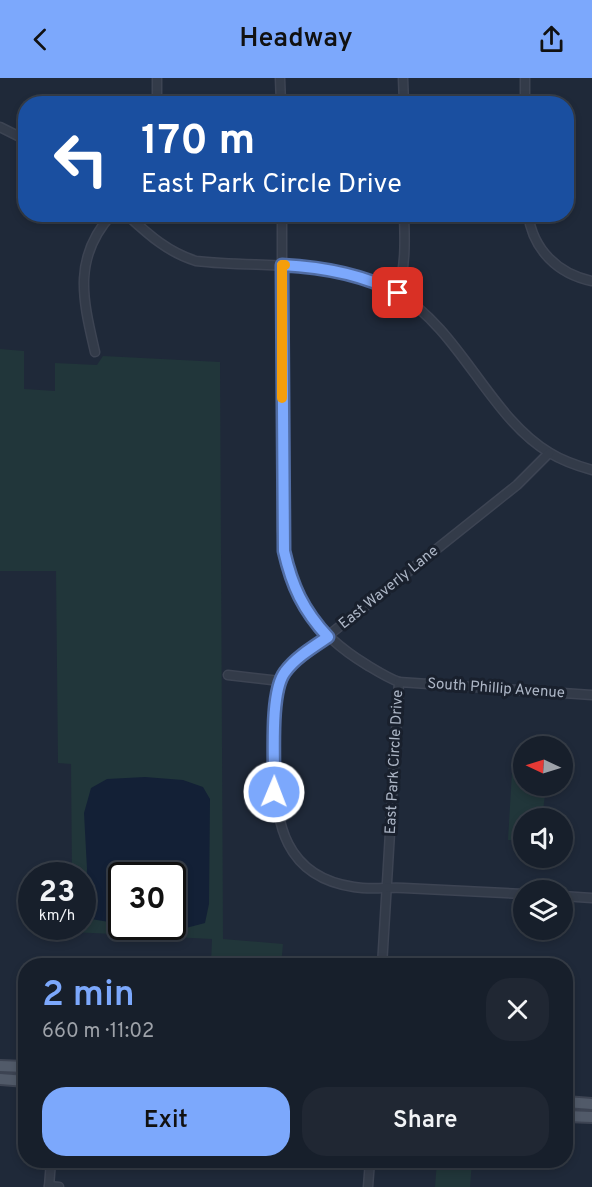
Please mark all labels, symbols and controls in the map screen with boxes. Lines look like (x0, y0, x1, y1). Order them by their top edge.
text: Headway (239, 22, 353, 56)
icon: back (24, 23, 57, 56)
icon: share (535, 23, 568, 56)
text: 170 m (141, 116, 255, 169)
icon: left (42, 120, 120, 198)
text: East Park Circle Drive (141, 168, 402, 202)
pin (372, 267, 423, 318)
icon: arrive (381, 276, 414, 309)
street label: East Waverly Lane (335, 542, 443, 634)
street label: South Phillip Avenue (427, 675, 565, 703)
street label: East Park Circle Drive (382, 689, 408, 835)
north arrow (513, 736, 573, 796)
map controls (513, 736, 573, 940)
position arrow (242, 760, 306, 824)
button: sound (513, 808, 573, 868)
speed limit sign: 30 (108, 862, 186, 940)
text: 23 (39, 875, 75, 912)
button: layers (513, 880, 573, 940)
text: km/h (39, 907, 75, 926)
text: 2 min (42, 973, 135, 1019)
button: close (486, 978, 549, 1041)
text: 660 m · 11:02 (42, 1019, 154, 1045)
button: Exit (42, 1087, 290, 1156)
button: Share (302, 1087, 549, 1156)

